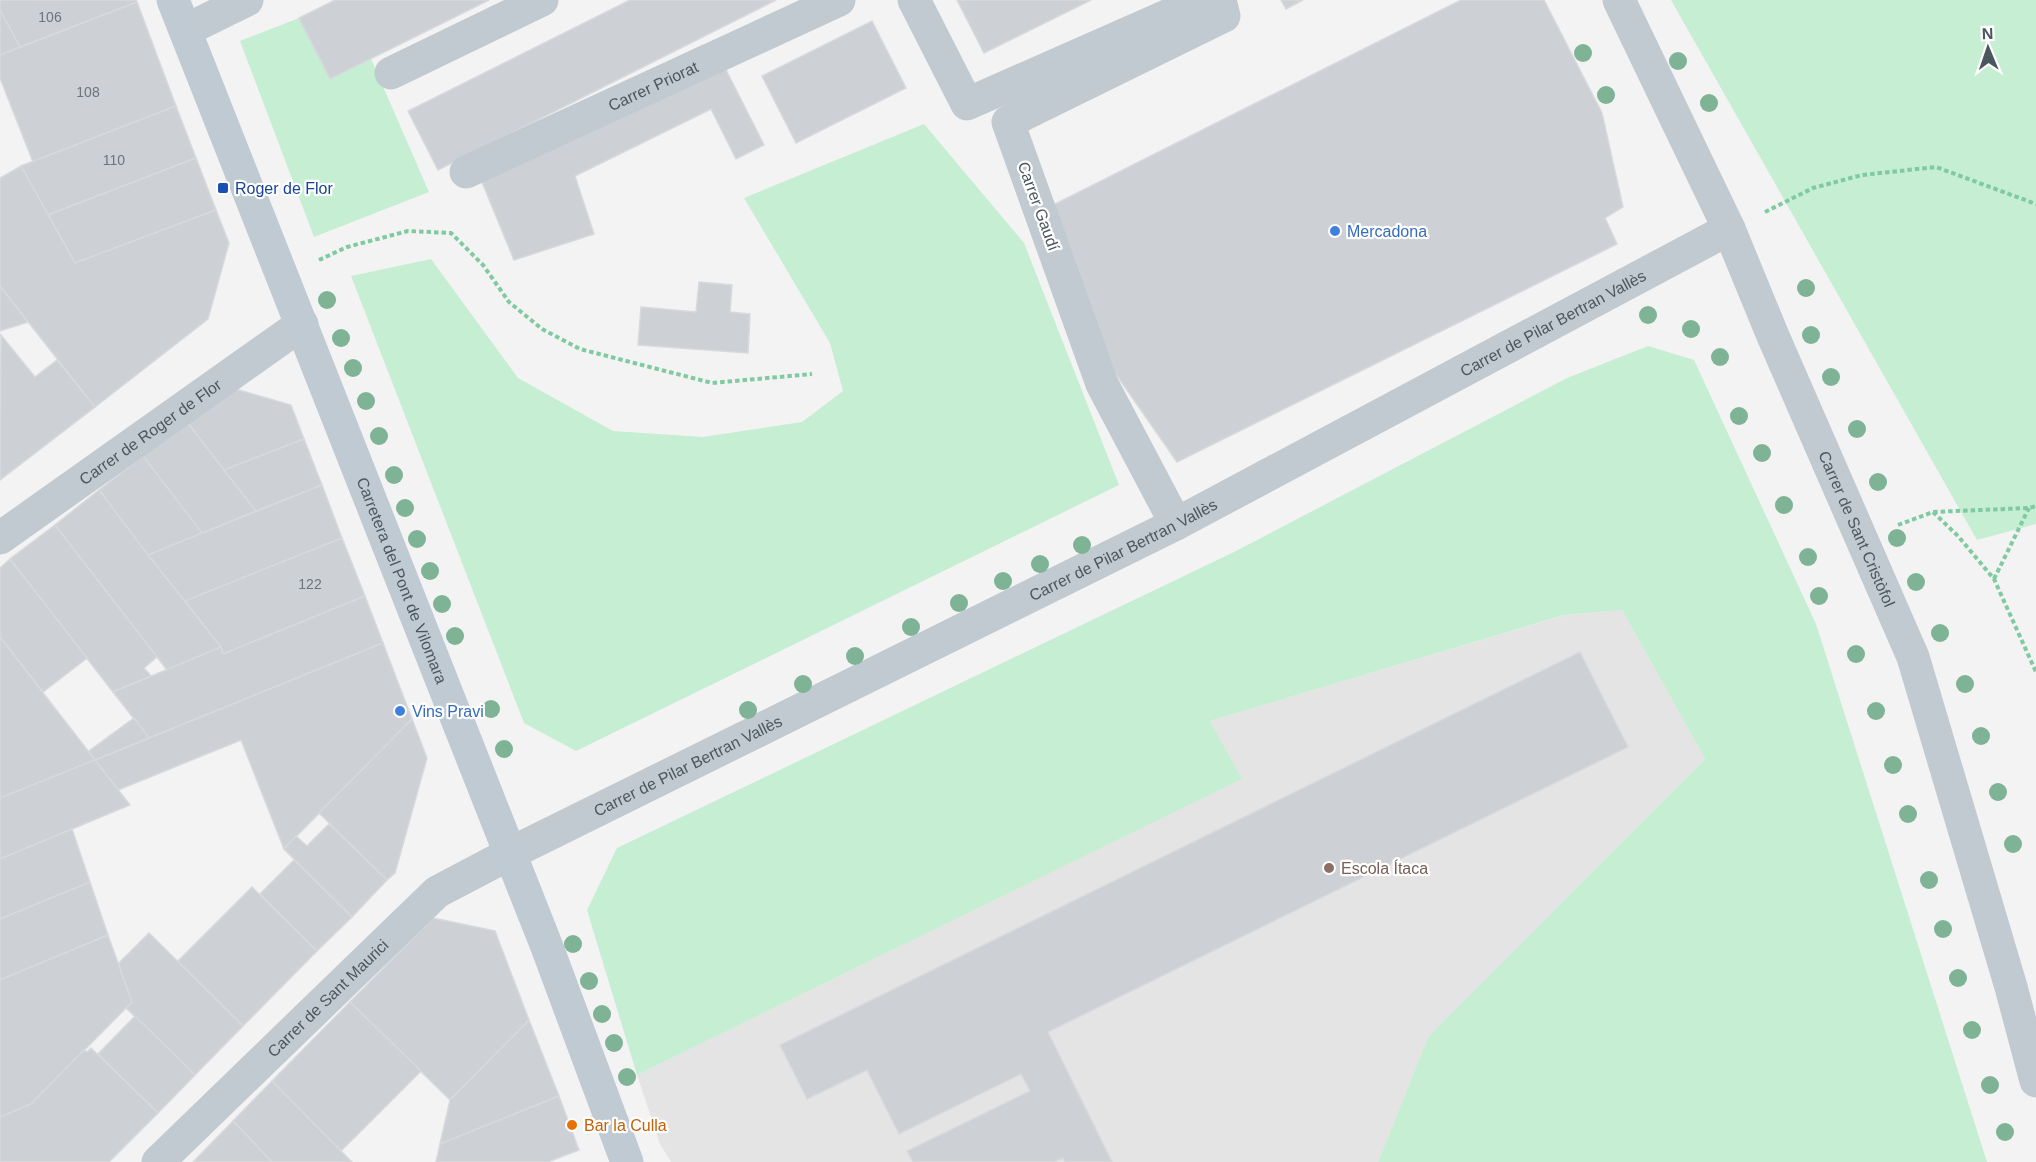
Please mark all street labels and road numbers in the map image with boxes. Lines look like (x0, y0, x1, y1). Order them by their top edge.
street label: Carrer Priorat (606, 58, 701, 114)
street label: Carrer Gaudí (1015, 159, 1063, 253)
street label: Carrer de Pilar Bertran Vallès (1457, 267, 1649, 380)
street label: Carrer de Roger de Flor (76, 376, 225, 488)
street label: Carrer de Sant Cristòfol (1815, 448, 1898, 609)
street label: Carretera del Pont de Vilomara (353, 475, 450, 686)
street label: Carrer de Pilar Bertran Vallès (1027, 496, 1220, 604)
street label: Carrer de Pilar Bertran Vallès (591, 712, 785, 820)
street label: Carrer de Sant Maurici (264, 936, 392, 1060)

